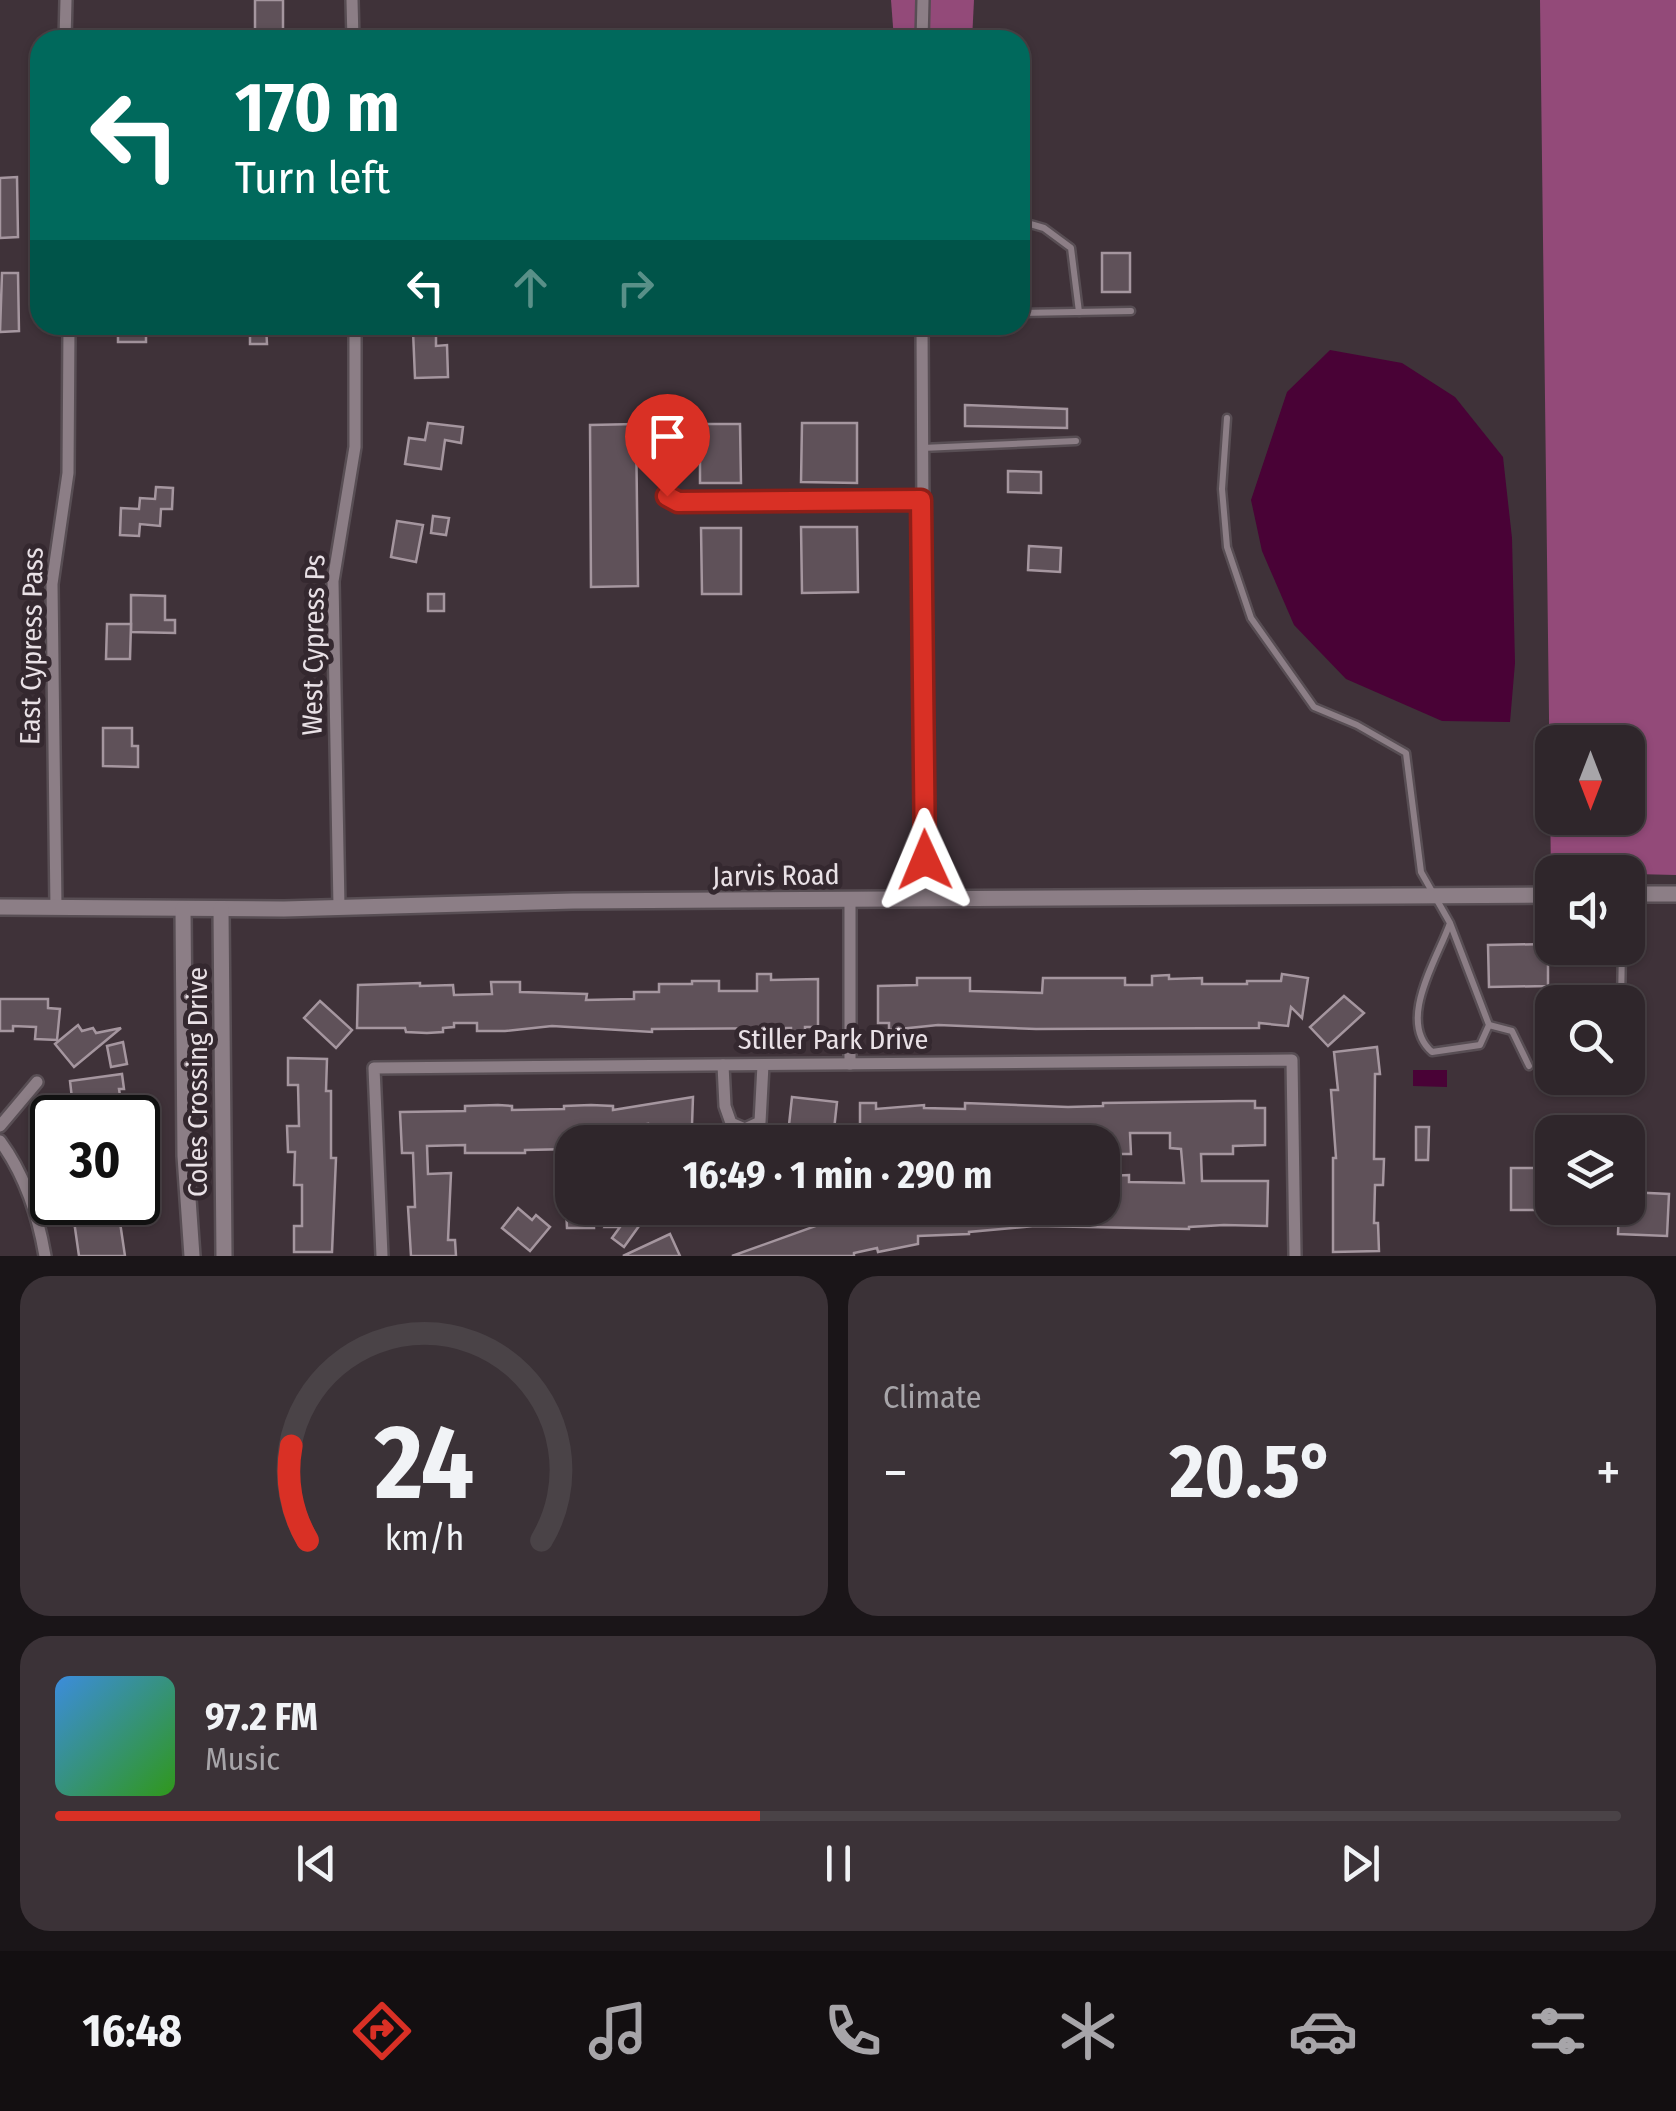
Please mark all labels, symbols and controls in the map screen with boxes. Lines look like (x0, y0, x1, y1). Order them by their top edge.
text: 170 m (235, 66, 400, 150)
icon: left (70, 70, 200, 200)
text: Turn left (235, 151, 390, 205)
icon: left (398, 260, 453, 315)
icon: ahead (503, 260, 558, 315)
icon: right (608, 260, 663, 315)
pin (625, 394, 710, 497)
icon: arrive (640, 409, 695, 464)
street label: East Cypress Pass (13, 547, 50, 745)
street label: West Cypress Ps (295, 554, 332, 736)
north arrow (1535, 725, 1645, 835)
map controls (1535, 725, 1645, 1225)
position arrow (873, 808, 977, 912)
button: sound (1535, 855, 1645, 965)
street label: Jarvis Road (712, 858, 840, 893)
street label: Coles Crossing Drive (181, 967, 214, 1197)
button: search (1535, 985, 1645, 1095)
street label: Stiller Park Drive (738, 1023, 928, 1056)
speed limit sign: 30 (30, 1095, 160, 1225)
button: layers (1535, 1115, 1645, 1225)
text: 16:49 · 1 min · 290 m (683, 1152, 992, 1198)
text: Climate (883, 1378, 982, 1416)
text: 24 (373, 1401, 474, 1526)
text: 20.5° (1170, 1427, 1334, 1517)
text: − (883, 1440, 908, 1506)
text: + (1596, 1440, 1621, 1506)
text: km/h (384, 1517, 464, 1559)
text: 97.2 FM (205, 1694, 318, 1740)
text: Music (205, 1740, 280, 1778)
icon: previous (289, 1836, 344, 1891)
icon: pause (811, 1836, 866, 1891)
icon: next (1333, 1836, 1388, 1891)
icon: directions (347, 1996, 417, 2066)
icon: music (583, 1996, 653, 2066)
icon: phone (818, 1996, 888, 2066)
icon: climate (1053, 1996, 1123, 2066)
icon: car (1288, 1996, 1358, 2066)
icon: filters (1523, 1996, 1593, 2066)
text: 16:48 (83, 2004, 182, 2058)

